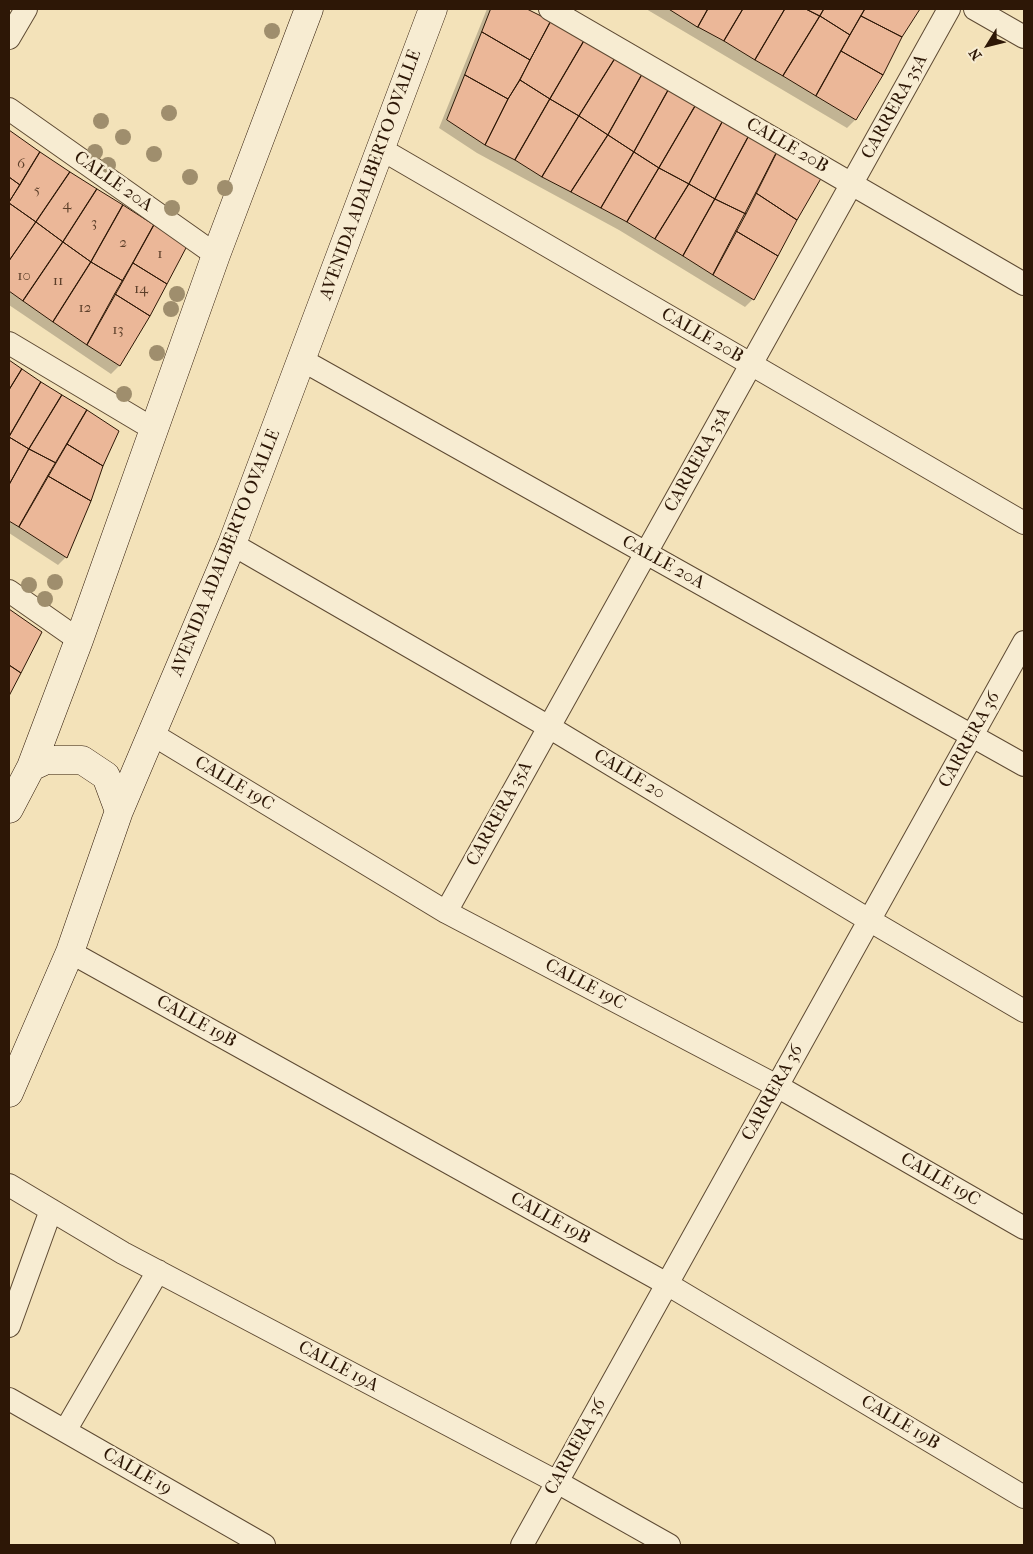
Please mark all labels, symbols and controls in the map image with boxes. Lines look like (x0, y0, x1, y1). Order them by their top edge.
north arrow (963, 20, 1013, 70)
text: N (965, 45, 985, 63)
street label: AVENIDA ADALBERTO OVALLE (316, 47, 426, 303)
street label: CARRERA 35A (857, 51, 933, 163)
street label: CALLE 20B (742, 114, 832, 178)
street label: CALLE 20A (69, 147, 157, 217)
house number: 6 (17, 155, 25, 173)
house number: 5 (34, 181, 40, 199)
house number: 4 (63, 196, 71, 214)
house number: 3 (91, 214, 97, 232)
house number: 2 (119, 234, 127, 252)
house number: 1 (157, 245, 163, 263)
house number: 10 (17, 267, 31, 285)
house number: 11 (53, 272, 63, 290)
house number: 14 (134, 280, 148, 298)
house number: 12 (78, 299, 92, 317)
street label: CALLE 20B (657, 304, 747, 368)
house number: 13 (112, 321, 124, 339)
street label: CARRERA 35A (660, 404, 736, 516)
street label: AVENIDA ADALBERTO OVALLE (166, 426, 286, 680)
street label: CALLE 20A (618, 531, 708, 595)
street label: CARRERA 36 (935, 688, 1005, 792)
street label: CALLE 20 (589, 745, 669, 805)
street label: CALLE 19C (191, 752, 277, 816)
street label: CARRERA 35A (462, 758, 538, 870)
street label: CALLE 19C (541, 955, 629, 1015)
street label: CALLE 19B (152, 991, 240, 1053)
street label: CARRERA 36 (738, 1041, 808, 1145)
street label: CALLE 19C (896, 1149, 984, 1211)
street label: CALLE 19B (506, 1188, 594, 1250)
street label: CALLE 19A (294, 1337, 382, 1397)
street label: CALLE 19B (857, 1391, 943, 1455)
street label: CARRERA 36 (541, 1395, 611, 1499)
street label: CALLE 19 (99, 1444, 175, 1500)

